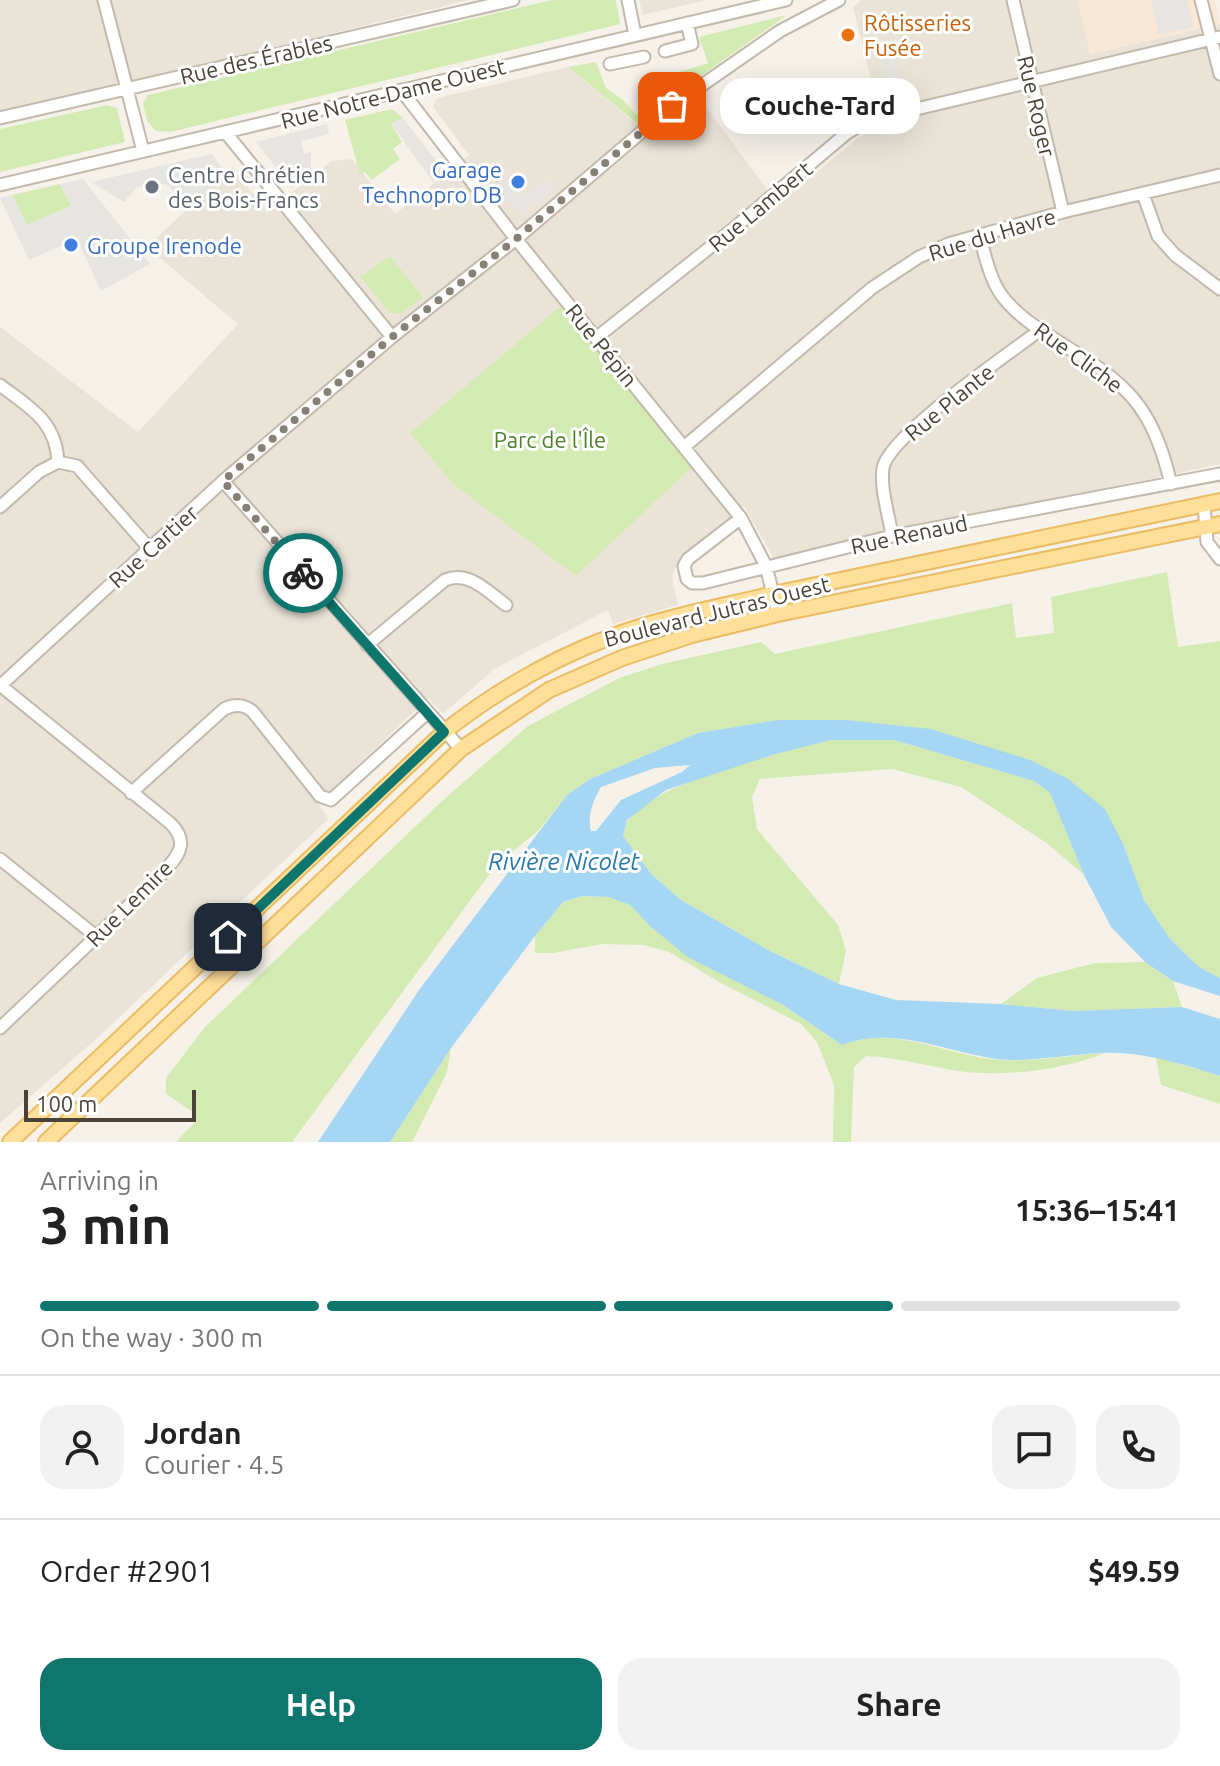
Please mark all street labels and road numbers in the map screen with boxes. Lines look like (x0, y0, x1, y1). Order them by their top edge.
street label: Rue des Érables (177, 28, 334, 89)
street label: Rue Notre-Dame Ouest (278, 53, 508, 133)
street label: Rue Roger (1013, 53, 1061, 160)
street label: Rue Lambert (703, 155, 817, 256)
street label: Rue du Havre (925, 203, 1059, 265)
street label: Rue Pépin (561, 299, 643, 391)
street label: Rue Cliche (1030, 317, 1128, 397)
street label: Rue Plante (900, 359, 998, 445)
street label: Rue Cartier (103, 499, 203, 592)
street label: Rue Renaud (848, 509, 970, 559)
street label: Boulevard Jutras Ouest (602, 571, 833, 651)
street label: Rue Lemire (81, 855, 177, 951)

